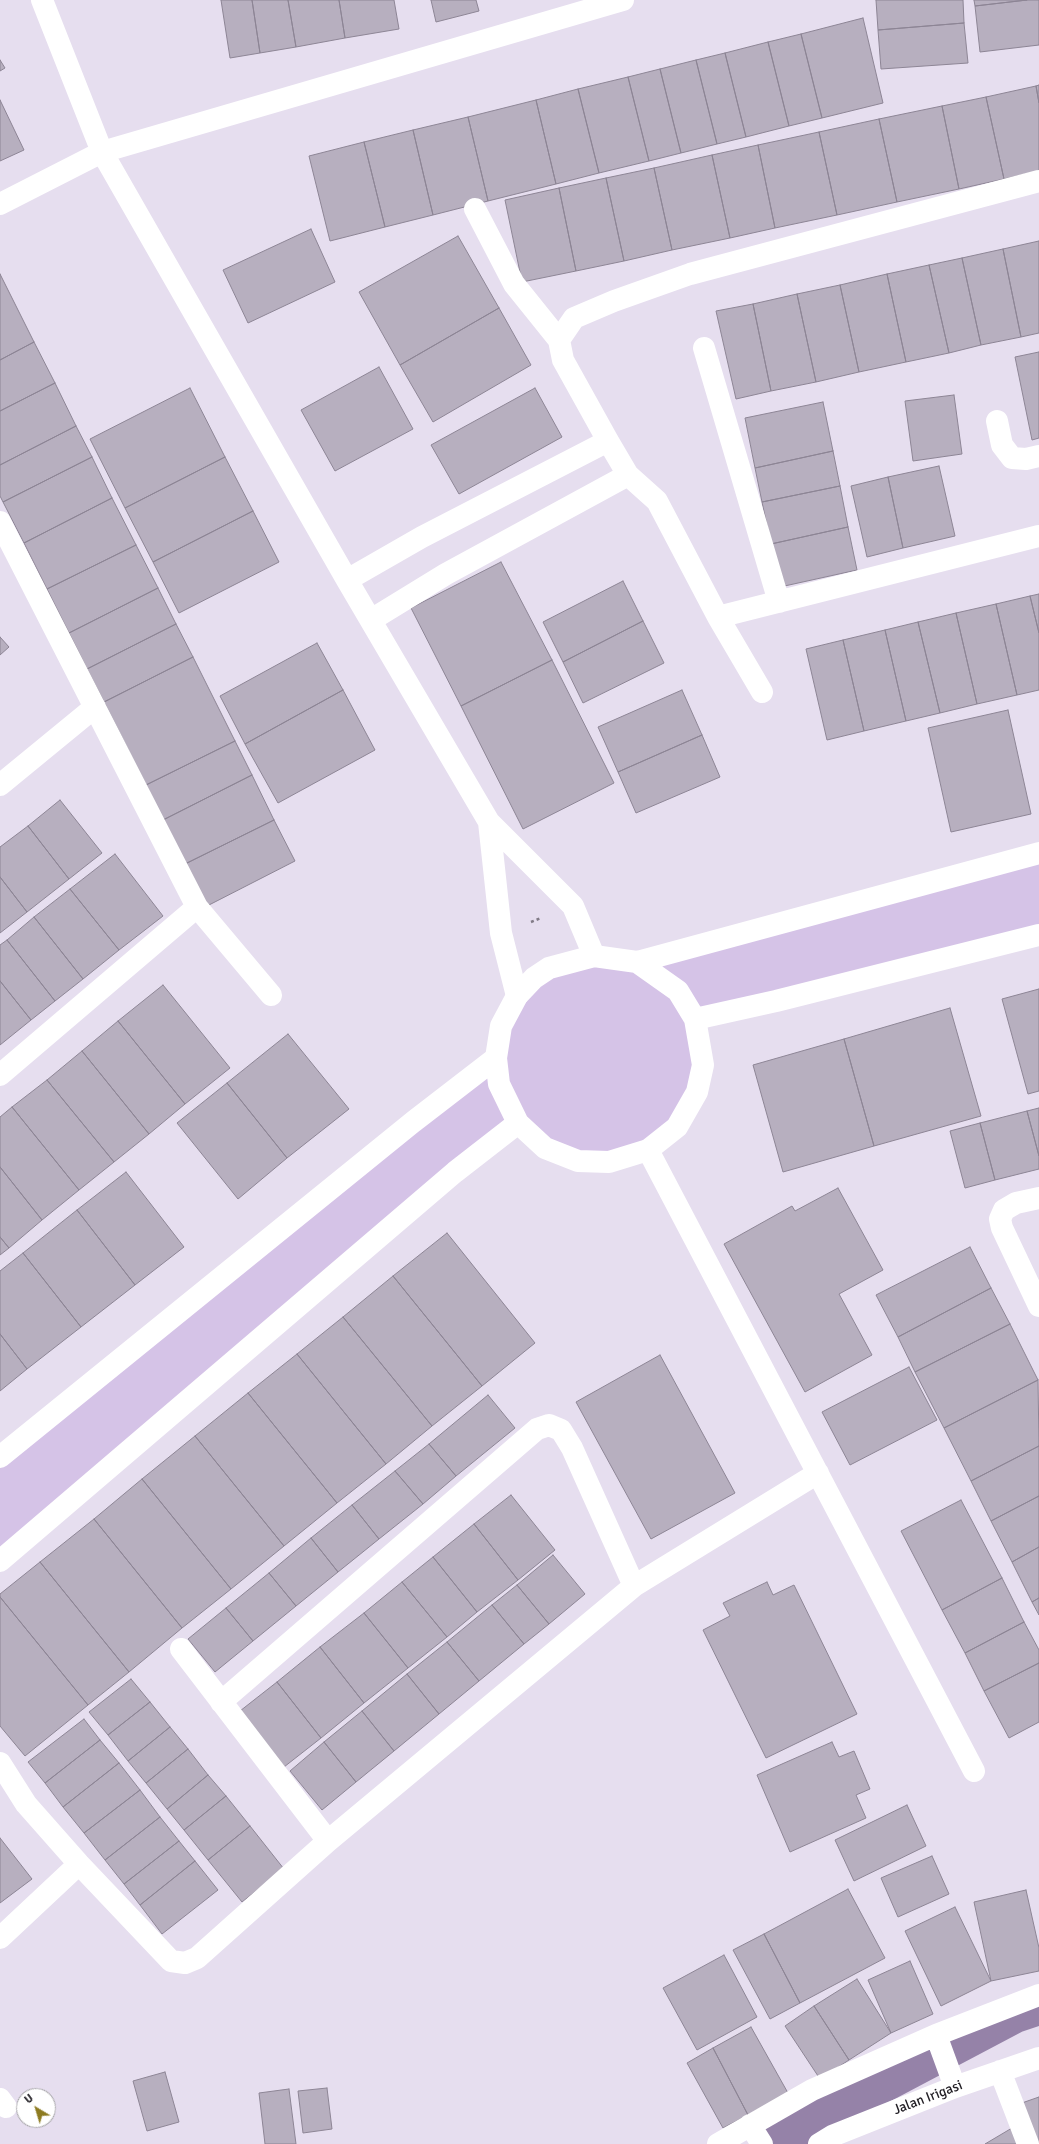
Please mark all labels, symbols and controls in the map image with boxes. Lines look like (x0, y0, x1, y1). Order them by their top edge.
street label: Jalan Irigasi (891, 2077, 965, 2119)
north arrow (16, 2088, 56, 2128)
text: U (22, 2092, 36, 2106)

